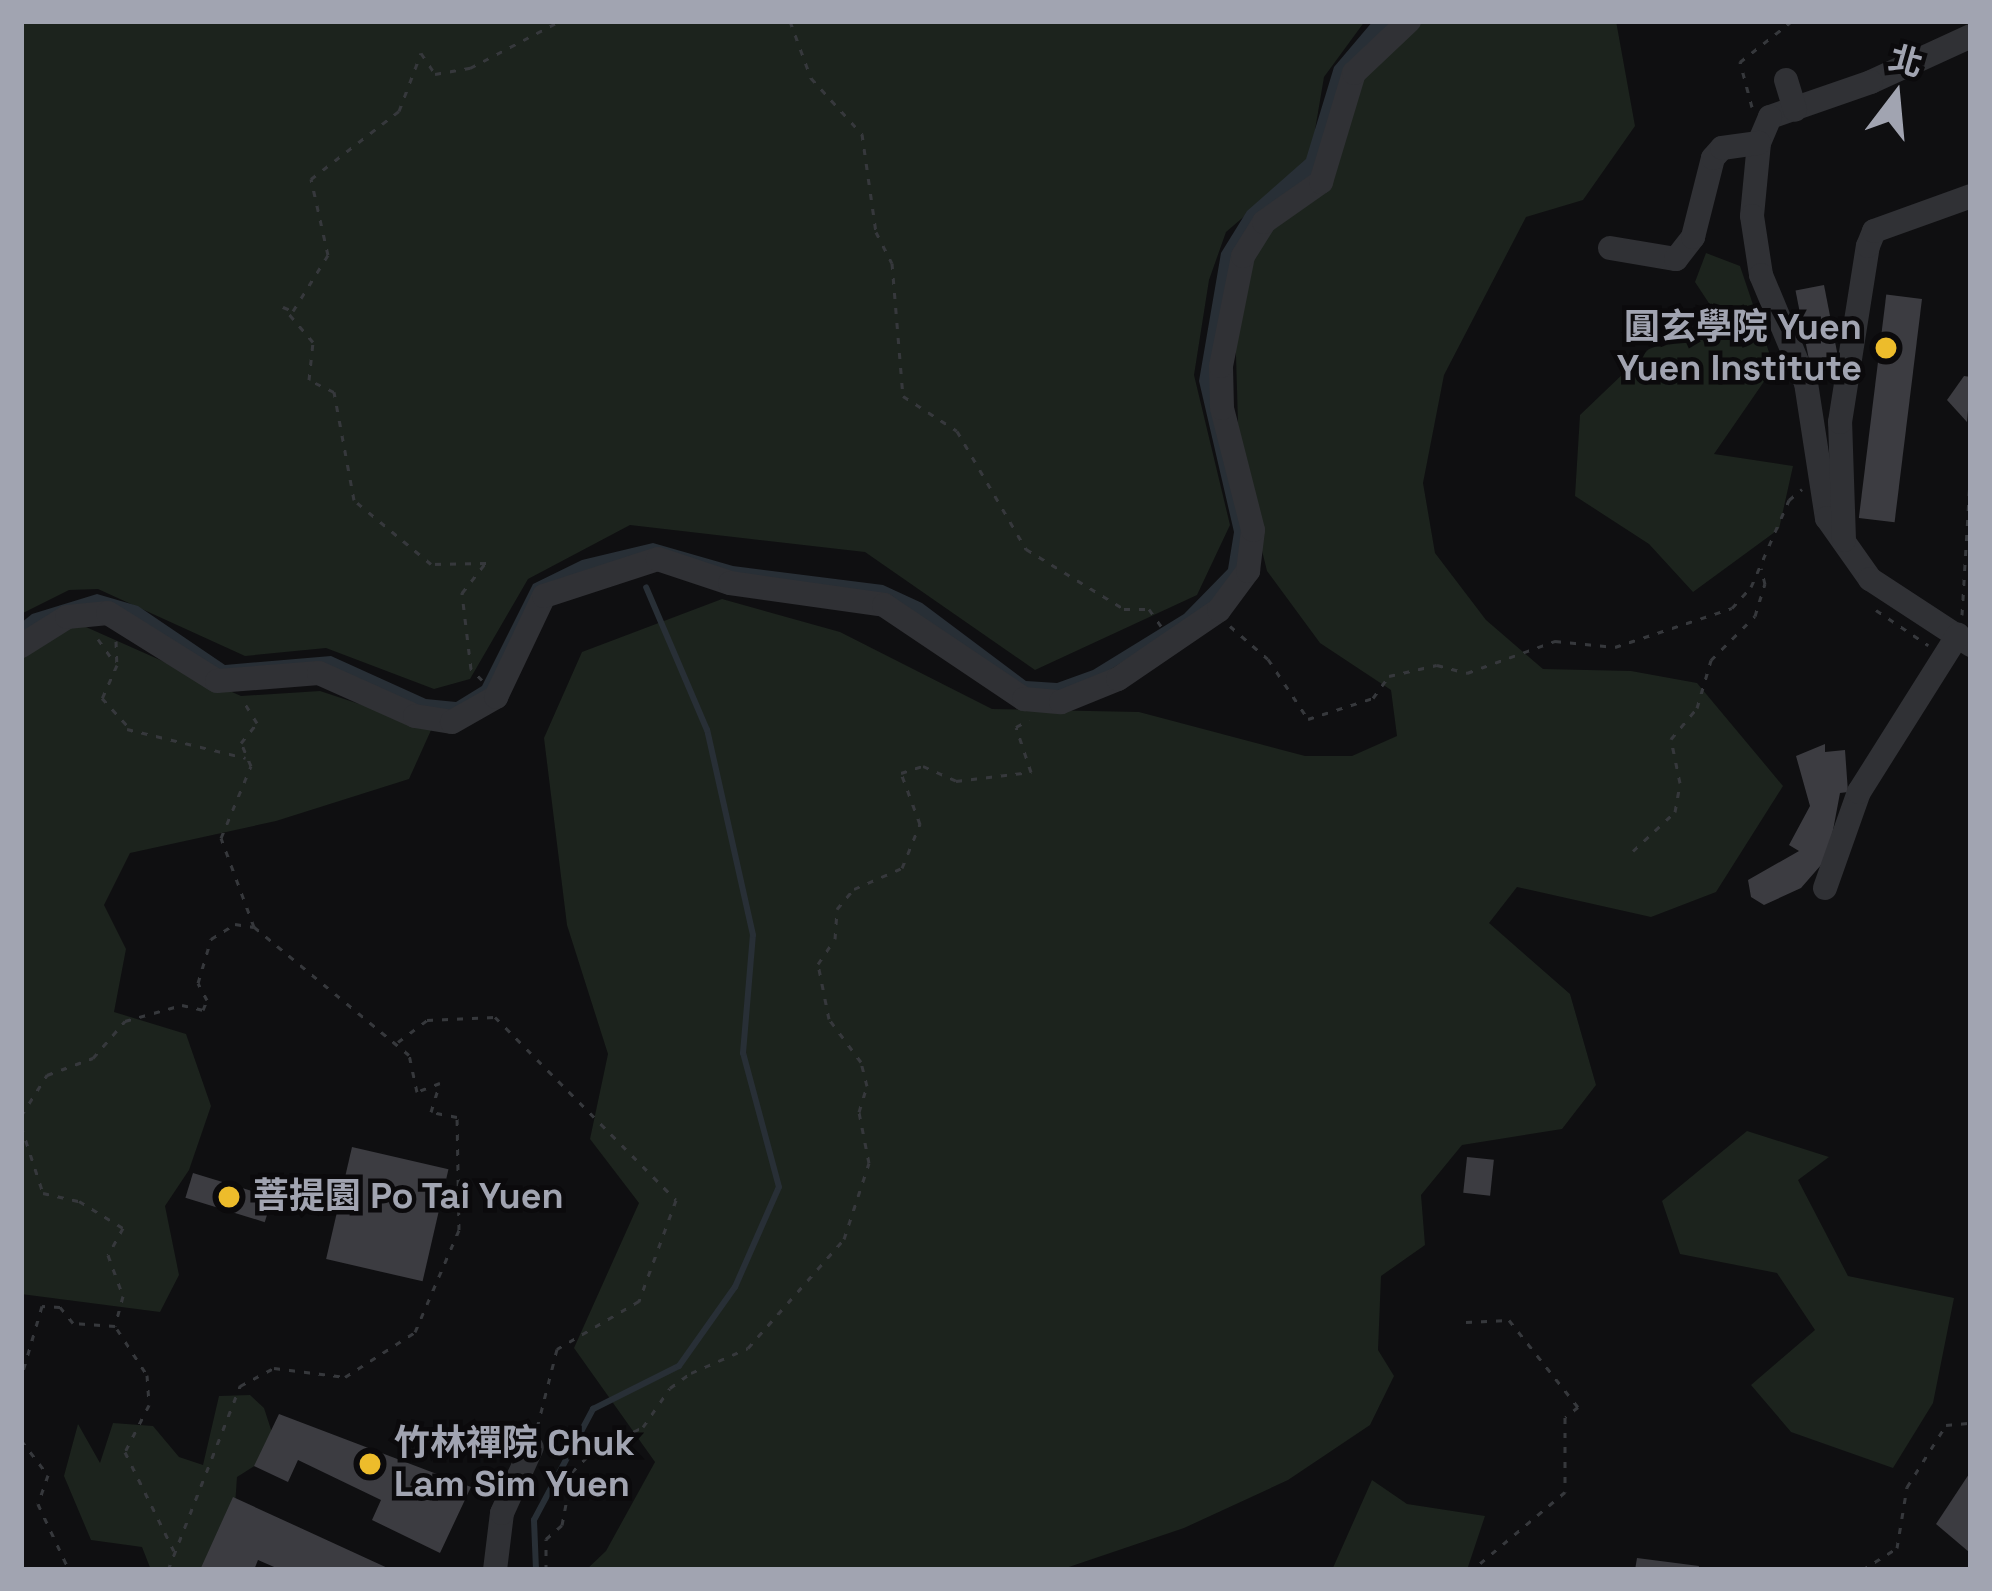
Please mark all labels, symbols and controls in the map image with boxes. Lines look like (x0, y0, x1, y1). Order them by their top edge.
north arrow (1836, 36, 1956, 156)
text: 北 (1884, 37, 1928, 86)
place label: 圓玄學院 Yuen Yuen Institute (1617, 305, 1862, 390)
marker: 圓玄學院 Yuen Yuen Institute (1873, 335, 1899, 361)
place label: 菩提園 Po Tai Yuen (253, 1175, 565, 1219)
marker: 菩提園 Po Tai Yuen (216, 1184, 242, 1210)
place label: 竹林禪院 Chuk Lam Sim Yuen (394, 1421, 635, 1506)
marker: 竹林禪院 Chuk Lam Sim Yuen (357, 1451, 383, 1477)

